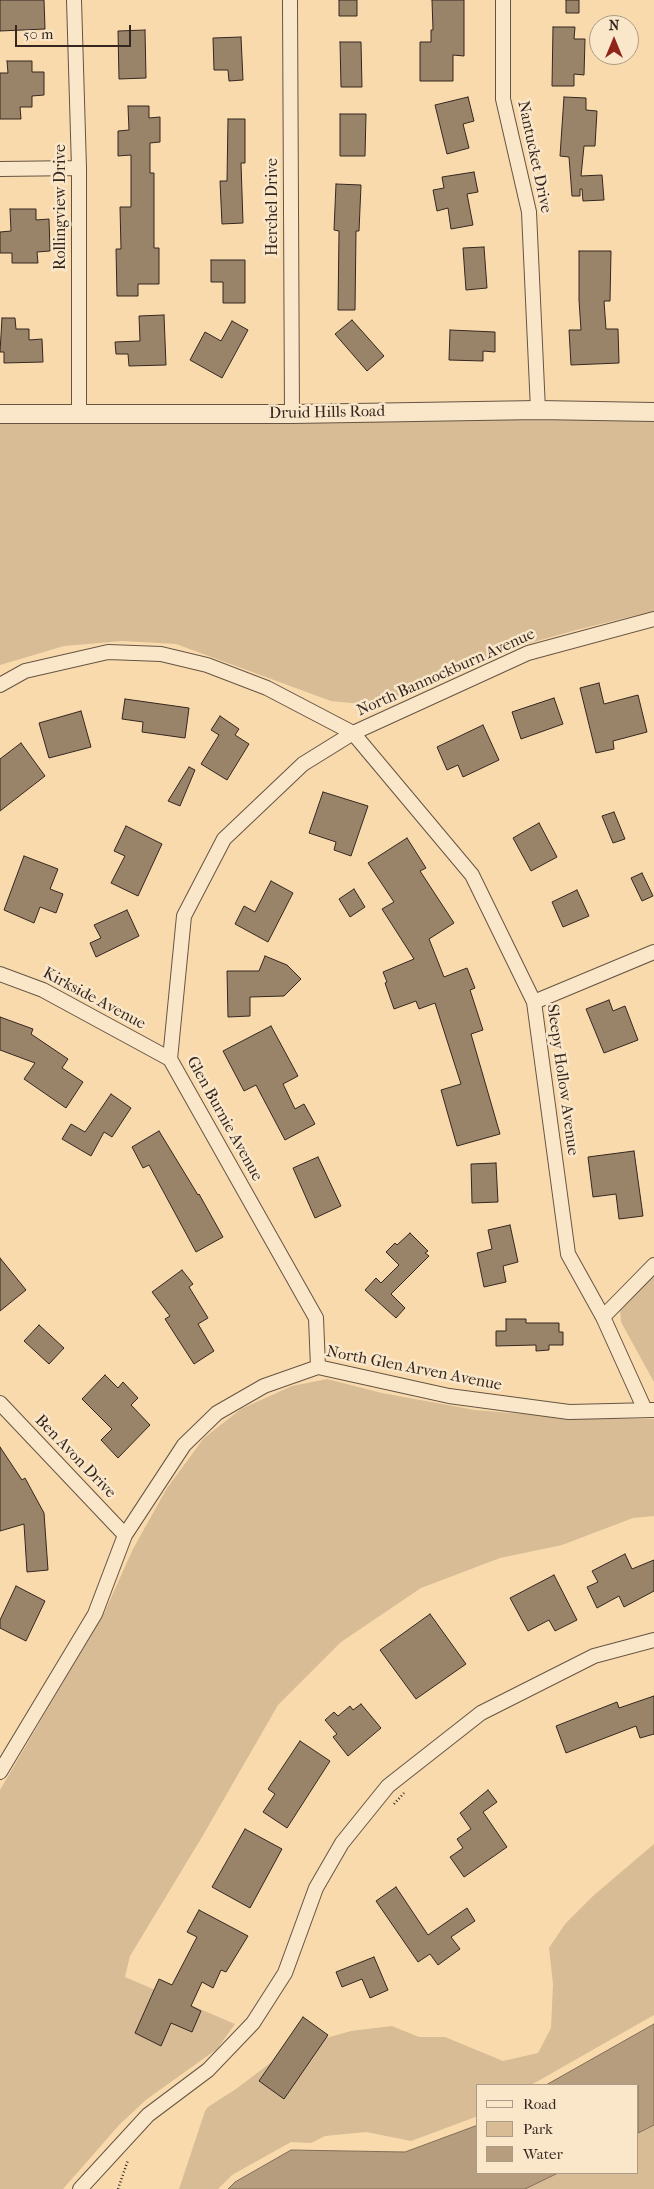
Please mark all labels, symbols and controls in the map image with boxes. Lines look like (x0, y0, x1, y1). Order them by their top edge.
scale bar (18, 15, 134, 47)
north arrow (589, 15, 639, 65)
text: N (609, 17, 619, 34)
text: 50 m (23, 25, 53, 43)
street label: Nantucket Drive (513, 99, 555, 215)
street label: Rollingview Drive (51, 144, 71, 270)
street label: Herchel Drive (263, 158, 283, 256)
street label: Druid Hills Road (269, 402, 385, 424)
street label: North Bannockburn Avenue (354, 625, 538, 721)
street label: Kirkside Avenue (39, 964, 149, 1034)
street label: Sleepy Hollow Avenue (542, 1003, 582, 1157)
street label: Glen Burnie Avenue (182, 1053, 266, 1185)
street label: North Glen Arven Avenue (325, 1343, 503, 1395)
street label: Ben Avon Drive (30, 1411, 120, 1503)
legend (477, 2084, 639, 2174)
text: Road (523, 2095, 556, 2113)
text: Park (523, 2120, 553, 2138)
text: Water (523, 2145, 563, 2163)

